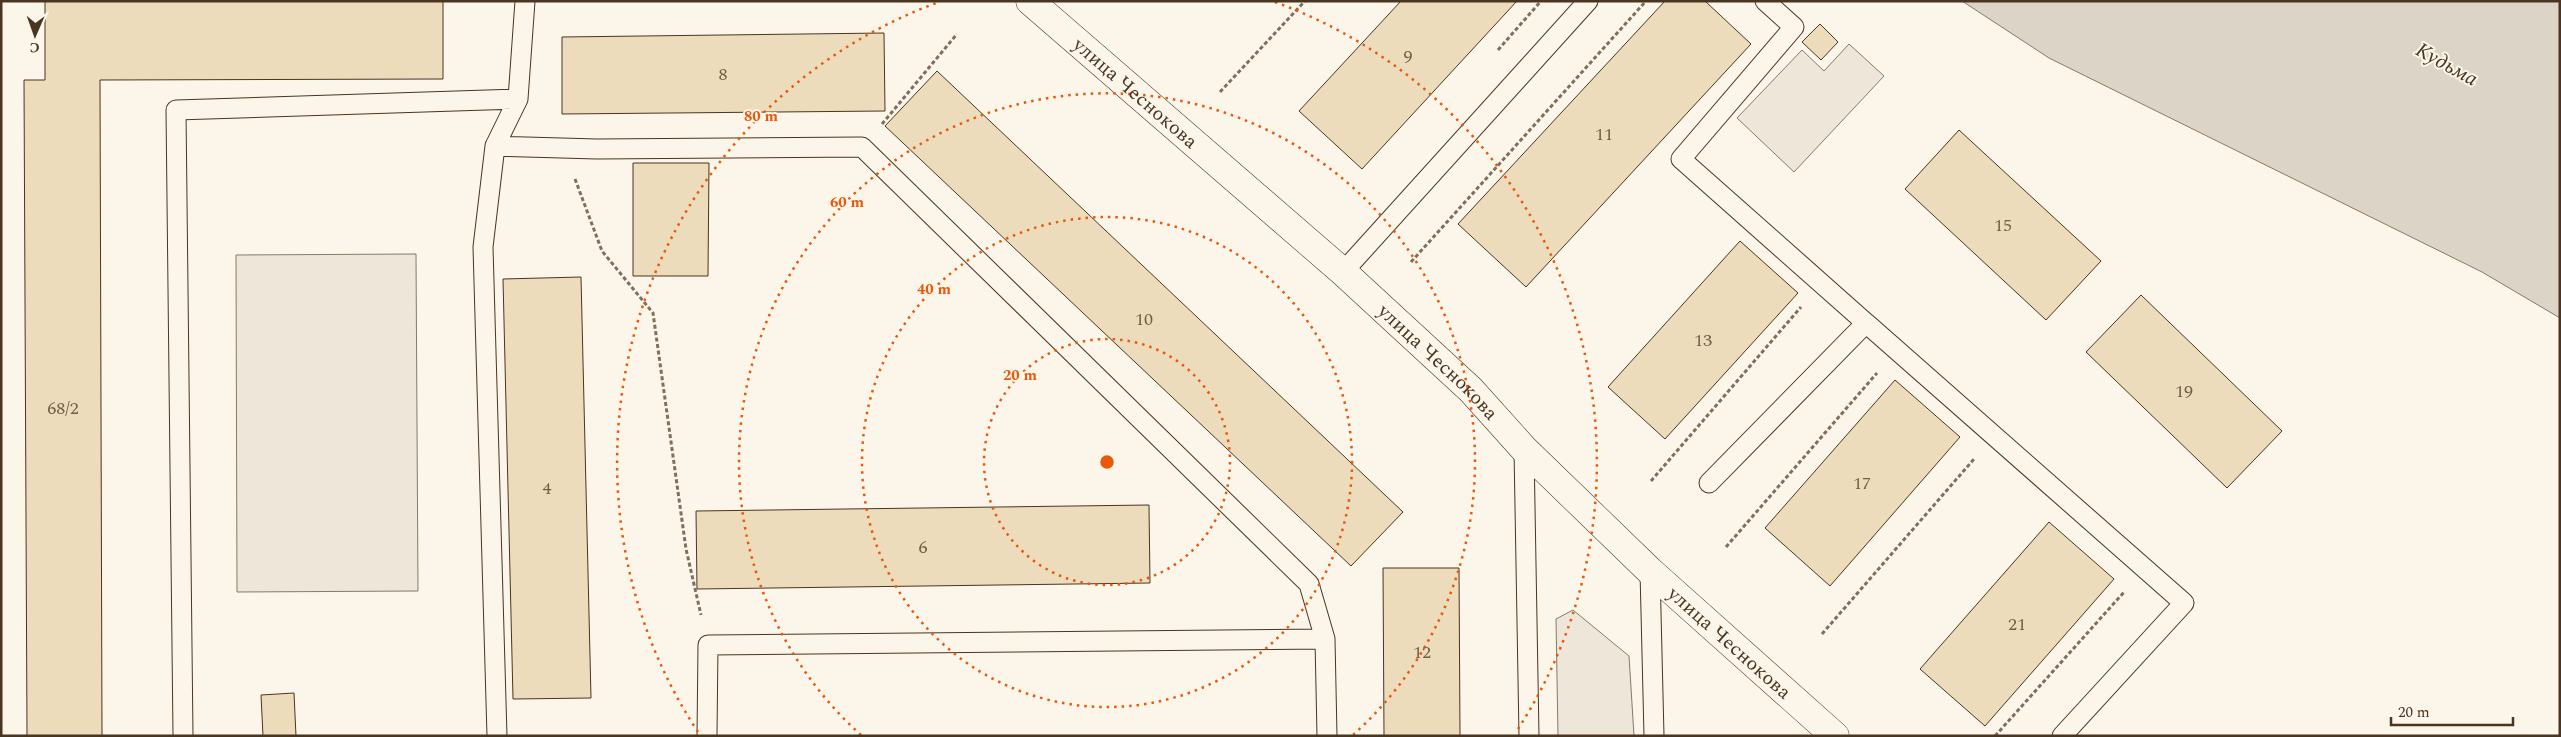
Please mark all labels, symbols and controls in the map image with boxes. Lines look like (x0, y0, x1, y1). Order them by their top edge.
north arrow (10, 10, 60, 60)
street label: улица Чеснокова (1065, 30, 1205, 156)
water label: Кудьма (2409, 35, 2484, 95)
text: С (29, 37, 40, 58)
house number: 9 (1404, 43, 1413, 70)
house number: 8 (719, 61, 728, 88)
text: 80 m (744, 105, 779, 128)
house number: 11 (1595, 121, 1613, 148)
text: 60 m (830, 191, 865, 214)
house number: 15 (1994, 212, 2012, 239)
text: 40 m (917, 278, 952, 301)
street label: улица Чеснокова (1370, 296, 1505, 427)
house number: 10 (1135, 306, 1153, 333)
house number: 13 (1694, 327, 1712, 354)
text: 20 m (1003, 364, 1038, 387)
house number: 19 (2175, 378, 2193, 405)
house number: 68/2 (47, 395, 79, 422)
centre of rings (1098, 453, 1116, 471)
house number: 17 (1853, 470, 1871, 497)
house number: 4 (543, 475, 552, 502)
house number: 6 (919, 534, 928, 561)
street label: улица Чеснокова (1660, 579, 1798, 707)
house number: 21 (2008, 611, 2026, 638)
house number: 12 (1413, 639, 1431, 666)
scale bar (2391, 694, 2514, 726)
text: 20 m (2398, 701, 2430, 724)

